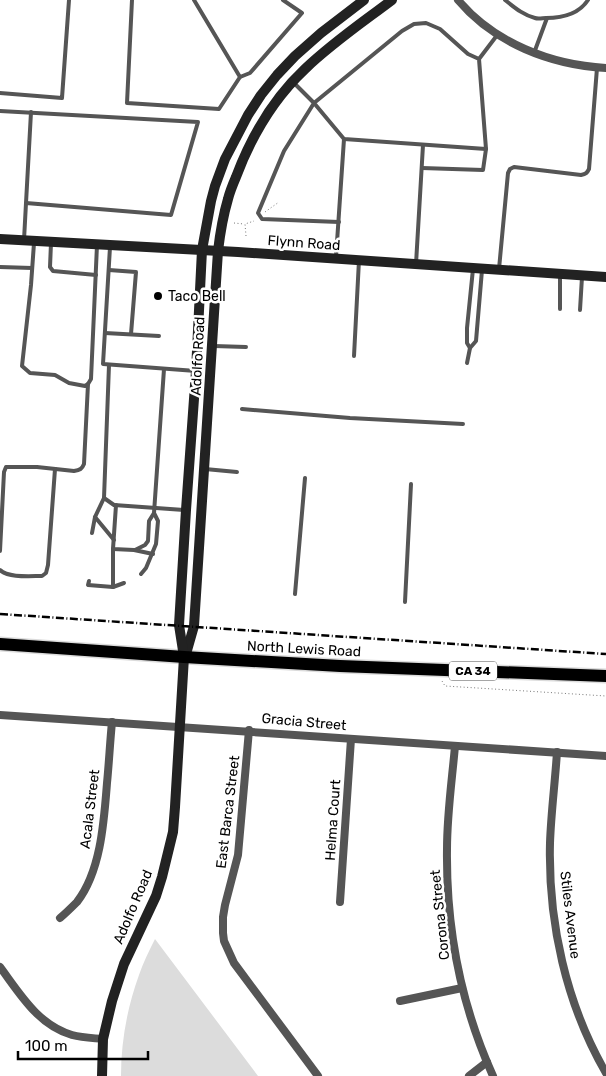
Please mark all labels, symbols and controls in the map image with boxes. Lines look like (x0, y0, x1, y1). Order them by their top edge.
street label: Flynn Road (267, 232, 341, 254)
place label: Taco Bell (168, 288, 226, 305)
marker: Taco Bell (152, 290, 164, 302)
street label: Adolfo Road (187, 316, 209, 396)
street label: North Lewis Road (247, 638, 361, 660)
road number: CA 34 (449, 661, 497, 680)
street label: Gracia Street (261, 710, 348, 734)
street label: East Barca Street (213, 754, 243, 870)
street label: Acala Street (77, 768, 103, 850)
street label: Helma Court (322, 778, 344, 861)
street label: Adolfo Road (110, 867, 156, 947)
street label: Corona Street (427, 868, 453, 961)
street label: Stiles Avenue (556, 870, 584, 960)
scale bar (18, 1028, 148, 1060)
text: 100 m (25, 1037, 67, 1055)

